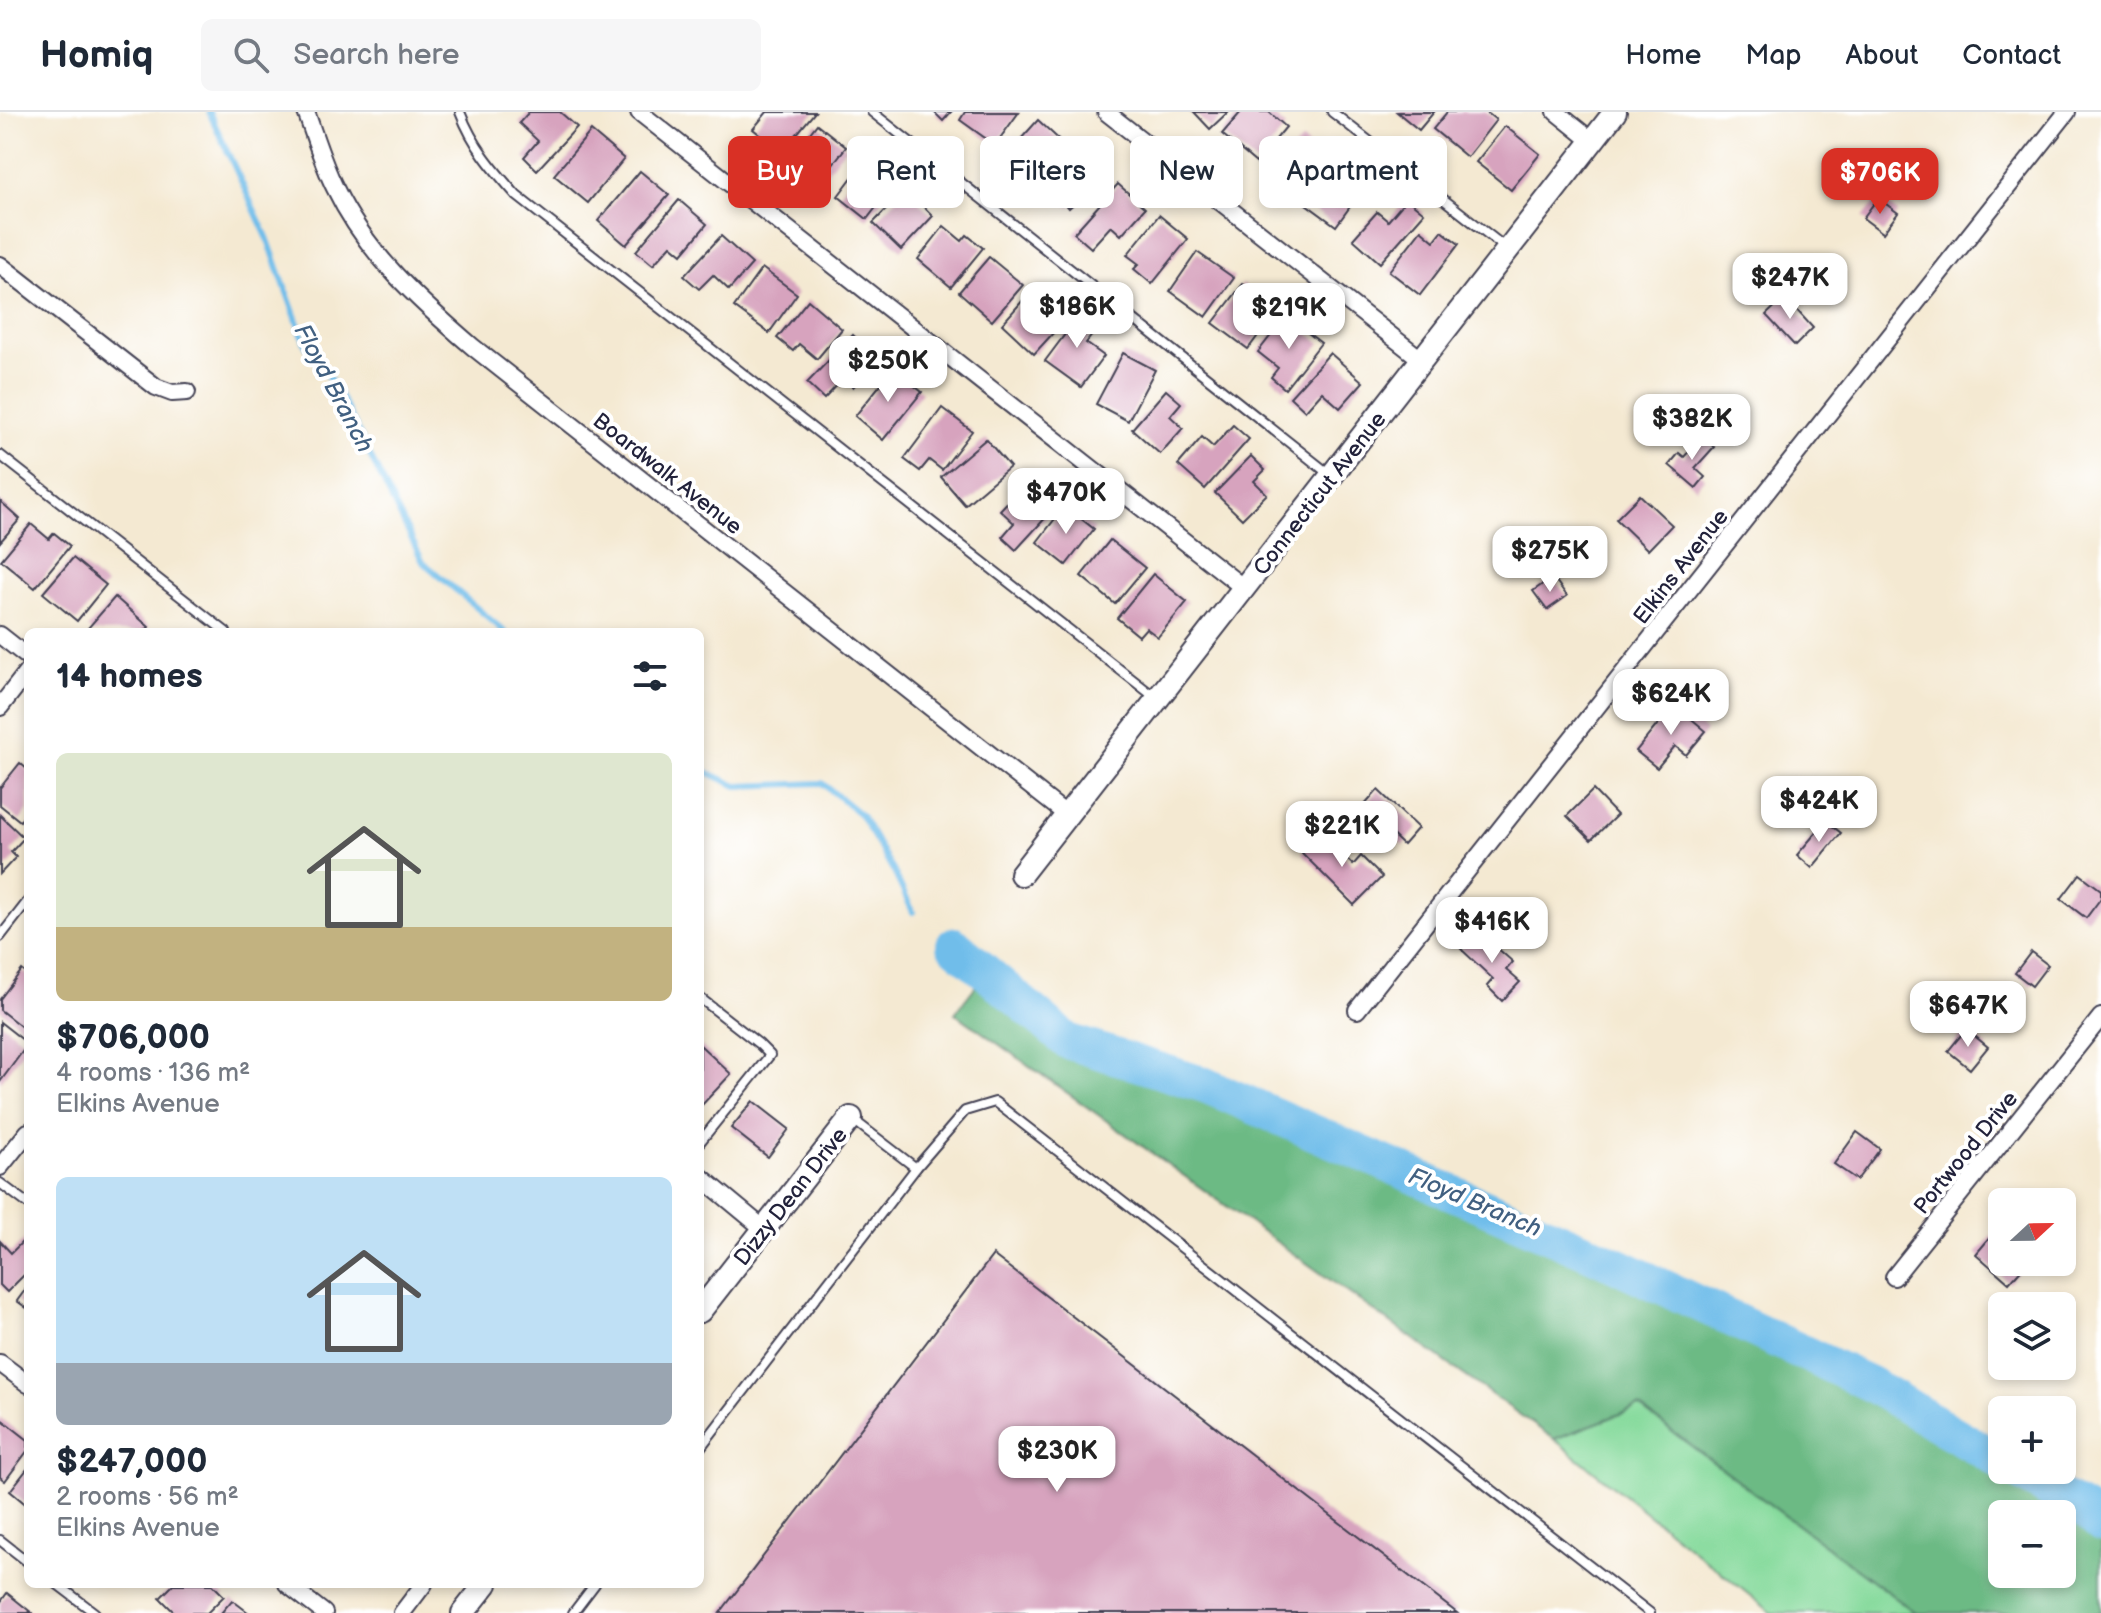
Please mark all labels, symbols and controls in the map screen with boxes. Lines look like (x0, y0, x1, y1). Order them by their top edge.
search box (201, 19, 761, 91)
text: Homiq (40, 33, 153, 78)
icon: search (229, 33, 273, 77)
text: Search here (293, 37, 460, 73)
text: Home (1625, 39, 1701, 72)
text: Map (1745, 39, 1802, 72)
text: About (1846, 39, 1918, 72)
text: Contact (1962, 39, 2061, 72)
chip: Buy (728, 136, 831, 208)
chip: Rent (847, 136, 964, 208)
chip: Filters (980, 136, 1114, 208)
chip: New (1130, 136, 1243, 208)
chip: Apartment (1259, 136, 1447, 208)
pin: $706K (1824, 148, 1936, 216)
text: $706K (1839, 158, 1921, 189)
pin: $247K (1734, 253, 1846, 321)
text: $247K (1750, 263, 1830, 294)
pin: $186K (1021, 282, 1133, 350)
pin: $219K (1233, 283, 1345, 351)
text: $186K (1038, 292, 1116, 323)
text: $219K (1251, 293, 1327, 324)
water label: Floyd Branch (288, 319, 380, 457)
pin: $250K (832, 336, 944, 404)
text: $250K (847, 346, 929, 377)
pin: $382K (1636, 394, 1748, 462)
text: $382K (1651, 404, 1733, 435)
street label: Connecticut Avenue (1248, 407, 1392, 581)
street label: Boardwalk Avenue (587, 408, 747, 541)
pin: $470K (1010, 468, 1122, 536)
text: $470K (1026, 478, 1106, 509)
street label: Elkins Avenue (1628, 504, 1734, 630)
pin: $275K (1494, 526, 1606, 594)
text: $275K (1510, 536, 1590, 567)
icon: filters (628, 654, 672, 698)
text: 14 homes (56, 656, 203, 697)
pin: $624K (1615, 669, 1727, 737)
text: $624K (1631, 679, 1711, 710)
pin: $424K (1763, 776, 1875, 844)
text: $424K (1779, 786, 1859, 817)
pin: $221K (1286, 801, 1398, 869)
icon: home (292, 805, 436, 949)
text: $221K (1304, 811, 1380, 842)
pin: $416K (1436, 897, 1548, 965)
text: $416K (1454, 907, 1530, 938)
pin: $647K (1912, 981, 2024, 1049)
text: $647K (1928, 991, 2008, 1022)
text: $706,000 (56, 1017, 210, 1058)
text: 4 rooms · 136 m² (56, 1058, 250, 1089)
street label: Portwood Drive (1908, 1086, 2024, 1220)
text: Elkins Avenue (56, 1089, 220, 1120)
street label: Dizzy Dean Drive (729, 1122, 854, 1271)
water label: Floyd Branch (1404, 1161, 1546, 1243)
north arrow (1988, 1188, 2076, 1276)
map controls (1988, 1188, 2076, 1588)
icon: home (292, 1229, 436, 1373)
button: layers (1988, 1292, 2076, 1380)
button: + (1988, 1396, 2076, 1484)
pin: $230K (1001, 1426, 1113, 1494)
text: $230K (1016, 1436, 1098, 1467)
text: $247,000 (56, 1441, 207, 1482)
text: 2 rooms · 56 m² (56, 1482, 239, 1513)
button: − (1988, 1500, 2076, 1588)
text: Elkins Avenue (56, 1513, 220, 1544)

